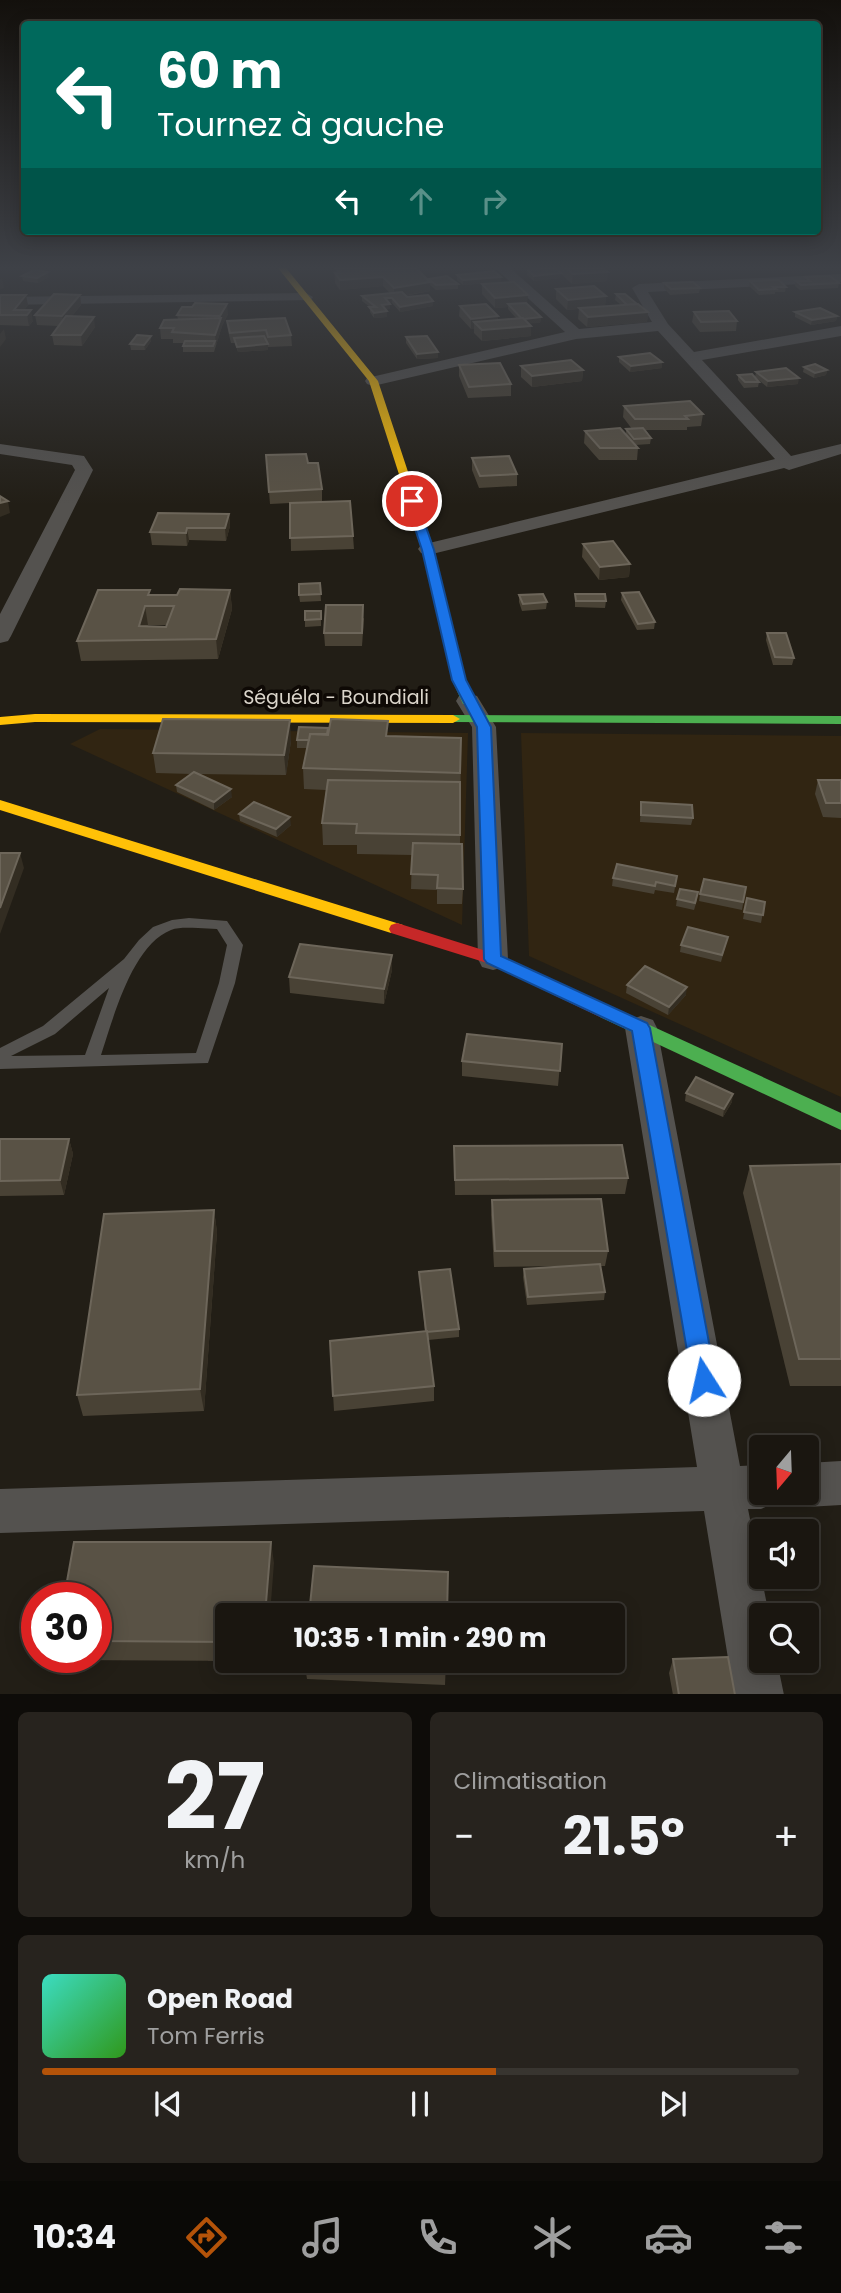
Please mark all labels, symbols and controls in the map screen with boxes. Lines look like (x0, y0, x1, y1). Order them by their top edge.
text: 60 m (157, 37, 282, 105)
icon: left (42, 49, 133, 140)
text: Tournez à gauche (157, 102, 444, 147)
icon: left (329, 182, 367, 220)
icon: ahead (402, 182, 440, 220)
icon: right (475, 182, 513, 220)
pin (382, 471, 442, 531)
icon: arrive (393, 482, 431, 520)
street label: Séguéla - Boundiali (243, 684, 429, 711)
position arrow (667, 1343, 741, 1417)
north arrow (749, 1435, 819, 1505)
map controls (749, 1435, 819, 1673)
button: sound (749, 1519, 819, 1589)
speed limit sign: 30 (21, 1582, 112, 1673)
button: search (749, 1603, 819, 1673)
text: 10:35 · 1 min · 290 m (293, 1620, 547, 1656)
text: 27 (164, 1733, 265, 1861)
text: Climatisation (454, 1765, 607, 1797)
text: 21.5° (563, 1800, 685, 1873)
text: − (454, 1810, 474, 1863)
text: + (773, 1810, 799, 1863)
text: km/h (184, 1844, 245, 1876)
text: Open Road (147, 1981, 293, 2017)
text: Tom Ferris (147, 2020, 265, 2052)
icon: previous (149, 2085, 187, 2123)
icon: pause (401, 2085, 439, 2123)
icon: next (654, 2085, 692, 2123)
icon: directions (182, 2213, 231, 2262)
icon: music (298, 2213, 347, 2262)
icon: phone (413, 2213, 462, 2262)
icon: climate (528, 2213, 577, 2262)
icon: car (644, 2213, 693, 2262)
icon: filters (759, 2213, 808, 2262)
text: 10:34 (33, 2214, 116, 2259)

